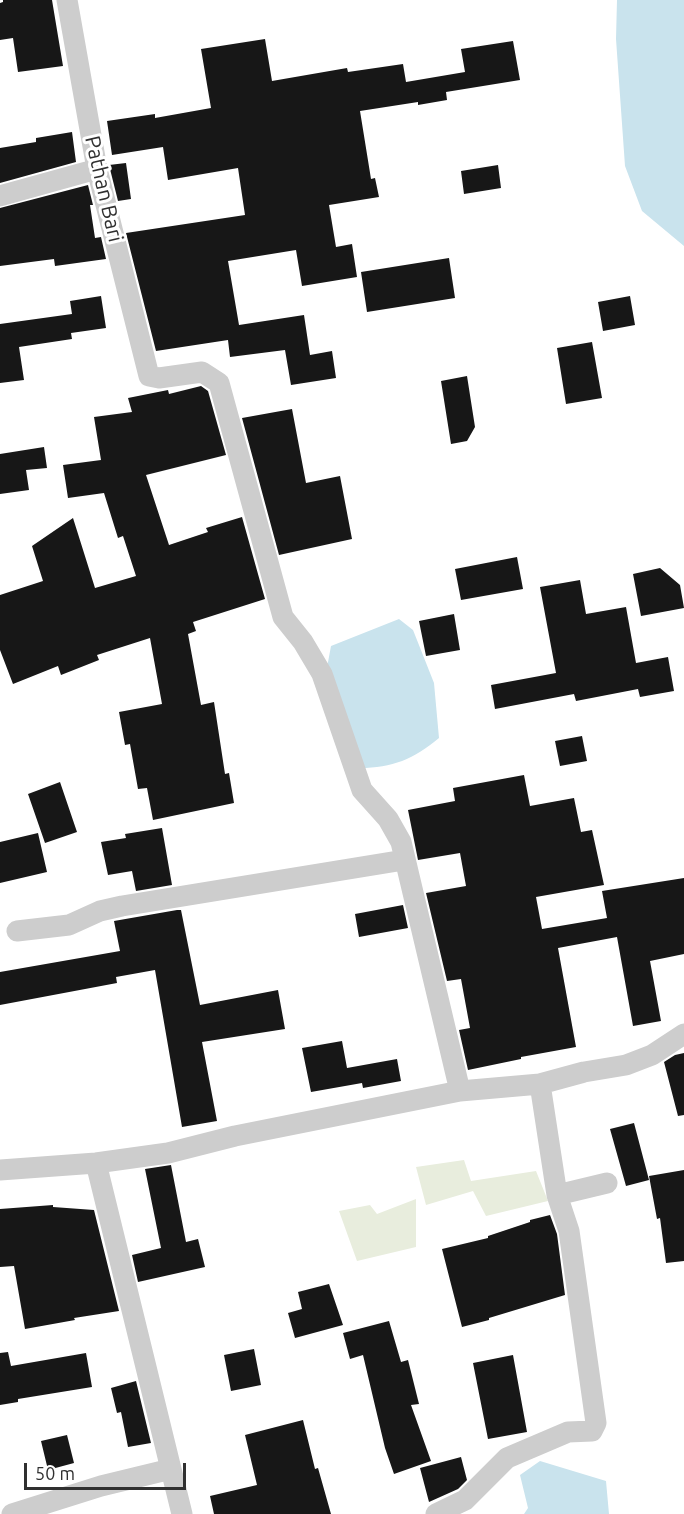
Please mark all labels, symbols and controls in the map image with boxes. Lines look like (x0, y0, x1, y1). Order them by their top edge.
street label: Pathan Bari (80, 133, 128, 245)
scale bar (27, 1451, 189, 1489)
text: 50 m (35, 1463, 75, 1483)

